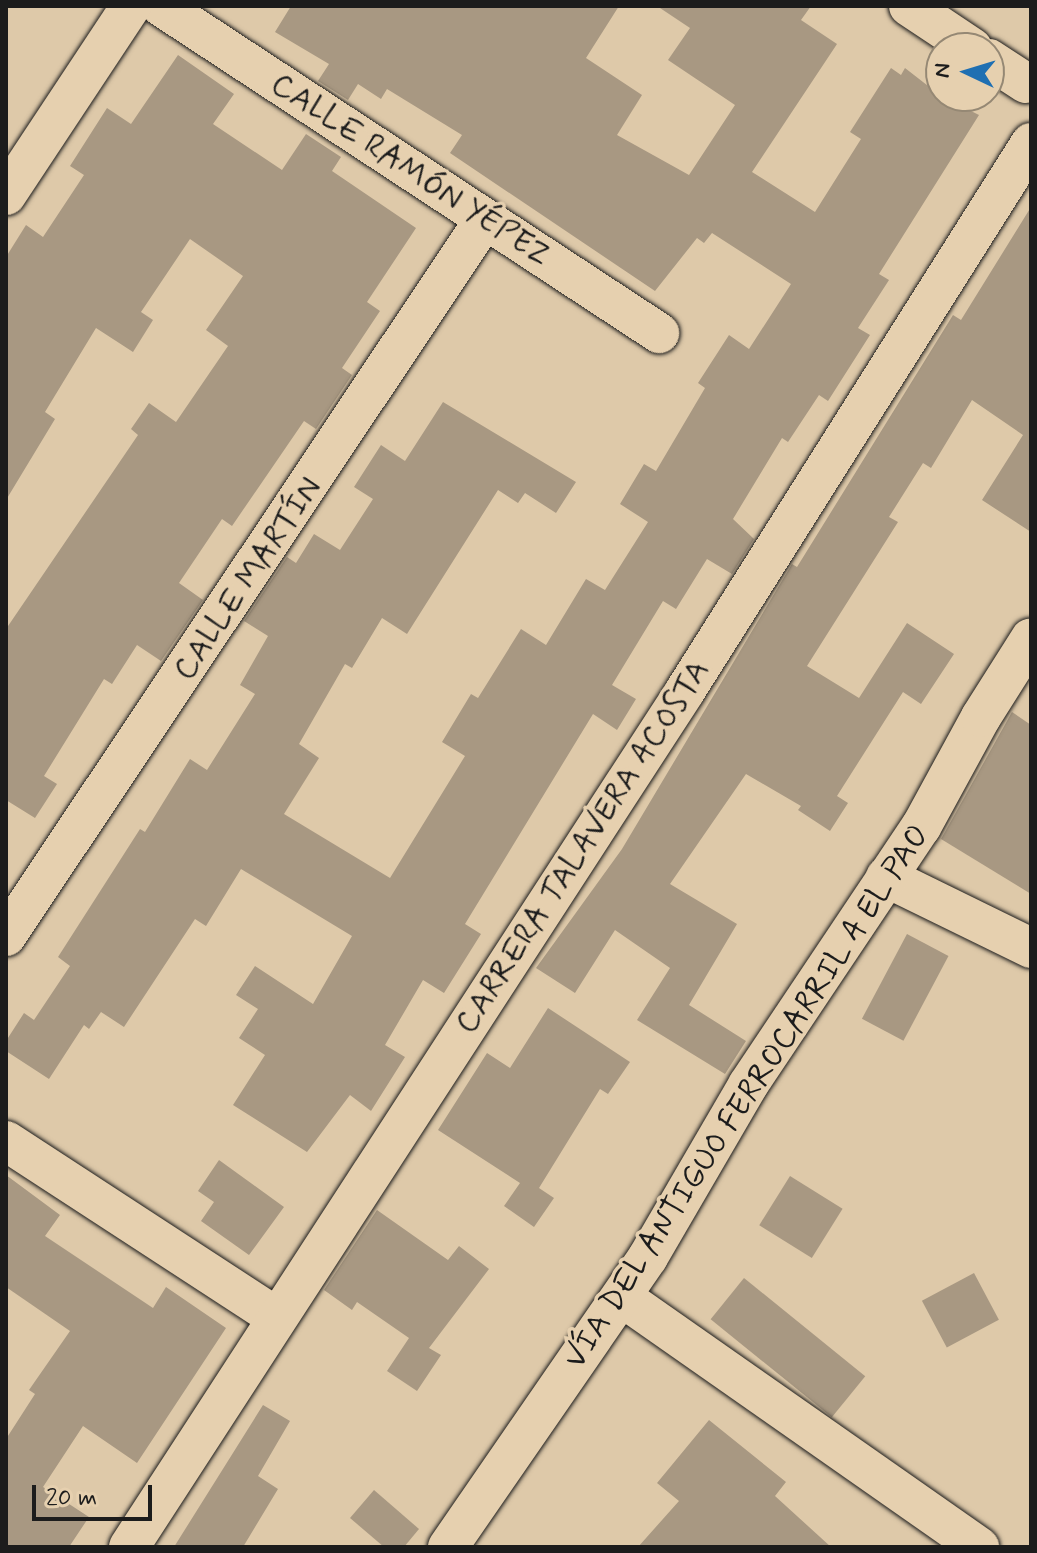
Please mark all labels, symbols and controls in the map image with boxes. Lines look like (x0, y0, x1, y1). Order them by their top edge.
north arrow (925, 32, 1005, 112)
text: N (929, 62, 958, 79)
street label: CALLE RAMÓN YÉPEZ (262, 65, 558, 275)
street label: CALLE MARTÍN (166, 470, 330, 688)
street label: CARRERA TALAVERA ACOSTA (448, 653, 718, 1041)
street label: VÍA DEL ANTIGUO FERROCARRIL A EL PAO (555, 815, 939, 1379)
scale bar (36, 1469, 156, 1519)
text: 20 m (46, 1483, 97, 1514)

